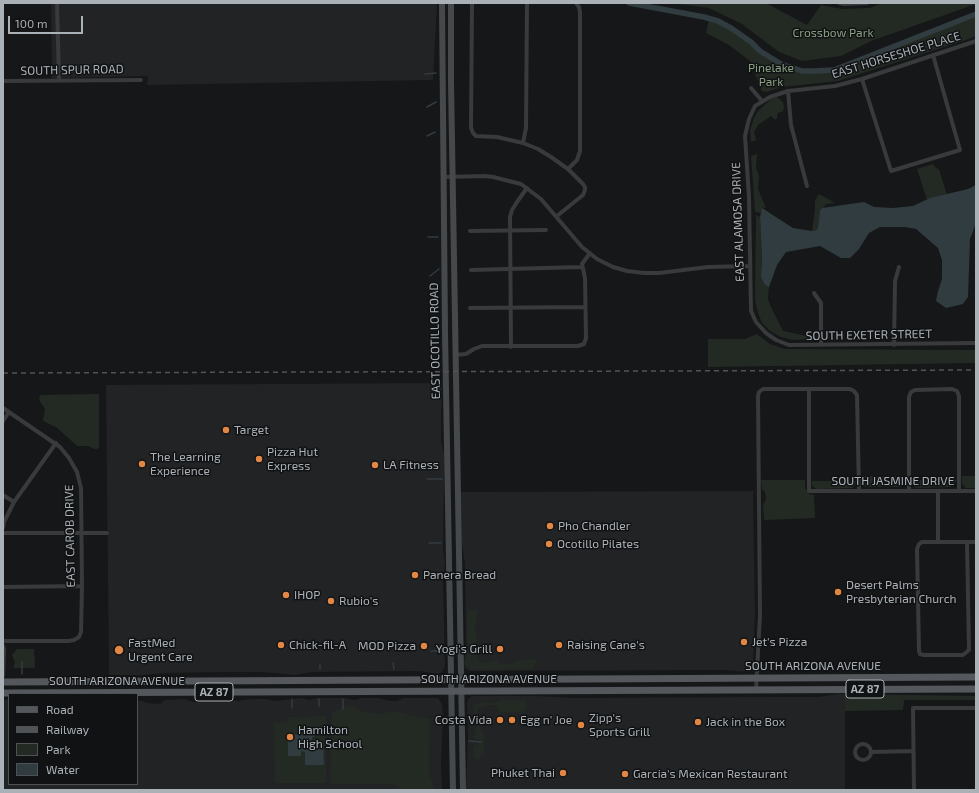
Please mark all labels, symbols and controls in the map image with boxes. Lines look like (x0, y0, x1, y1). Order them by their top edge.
scale bar (10, 8, 85, 34)
text: 100 m (15, 16, 47, 30)
park label: Crossbow Park (792, 26, 874, 40)
street label: EAST HORSESHOE PLACE (830, 29, 962, 81)
park label: Pinelake Park (748, 61, 794, 89)
street label: SOUTH SPUR ROAD (20, 62, 124, 78)
street label: EAST ALAMOSA DRIVE (729, 162, 747, 282)
street label: EAST OCOTILLO ROAD (427, 282, 443, 400)
street label: SOUTH EXETER STREET (806, 327, 932, 343)
place label: Target (234, 423, 269, 437)
marker: Target (221, 425, 231, 435)
place label: Pizza Hut Express (267, 445, 318, 473)
place label: The Learning Experience (150, 450, 221, 478)
marker: Pizza Hut Express (254, 454, 264, 464)
place label: LA Fitness (383, 458, 439, 472)
marker: The Learning Experience (137, 459, 147, 469)
marker: LA Fitness (370, 460, 380, 470)
street label: SOUTH JASMINE DRIVE (832, 474, 954, 488)
street label: EAST CAROB DRIVE (62, 484, 78, 588)
place label: Pho Chandler (558, 519, 631, 533)
marker: Pho Chandler (545, 521, 555, 531)
place label: Ocotillo Pilates (557, 537, 639, 551)
marker: Ocotillo Pilates (544, 539, 554, 549)
place label: Panera Bread (423, 568, 496, 582)
marker: Panera Bread (410, 570, 420, 580)
place label: Desert Palms Presbyterian Church (846, 578, 957, 606)
marker: Desert Palms Presbyterian Church (833, 587, 843, 597)
place label: IHOP (294, 588, 320, 602)
marker: IHOP (281, 590, 291, 600)
place label: Rubio's (339, 594, 378, 608)
marker: Rubio's (326, 596, 336, 606)
place label: Jet's Pizza (752, 635, 807, 649)
place label: FastMed Urgent Care (128, 636, 193, 664)
marker: Jet's Pizza (739, 637, 749, 647)
place label: Chick-fil-A (289, 638, 346, 652)
place label: Raising Cane's (567, 638, 645, 652)
place label: MOD Pizza (358, 639, 416, 653)
marker: Chick-fil-A (276, 640, 286, 650)
marker: Raising Cane's (554, 640, 564, 650)
marker: MOD Pizza (419, 641, 429, 651)
place label: Yogi's Grill (436, 642, 492, 656)
marker: FastMed Urgent Care (113, 644, 125, 656)
marker: Yogi's Grill (495, 644, 505, 654)
street label: SOUTH ARIZONA AVENUE (745, 659, 881, 673)
street label: SOUTH ARIZONA AVENUE (421, 672, 557, 686)
street label: SOUTH ARIZONA AVENUE (49, 674, 185, 688)
road number: AZ 87 (846, 680, 884, 698)
road number: AZ 87 (195, 683, 233, 701)
legend (8, 693, 138, 785)
text: Road (46, 702, 74, 716)
place label: Zipp's Sports Grill (589, 711, 650, 739)
place label: Costa Vida (435, 713, 492, 727)
place label: Egg n' Joe (520, 713, 572, 727)
marker: Costa Vida (495, 715, 505, 725)
marker: Egg n' Joe (507, 715, 517, 725)
place label: Jack in the Box (706, 715, 785, 729)
marker: Jack in the Box (693, 717, 703, 727)
marker: Zipp's Sports Grill (576, 720, 586, 730)
text: Railway (46, 722, 89, 736)
place label: Hamilton High School (298, 723, 362, 751)
marker: Hamilton High School (285, 732, 295, 742)
text: Park (46, 742, 71, 756)
text: Water (46, 762, 80, 776)
place label: Phuket Thai (491, 766, 555, 780)
place label: Garcia's Mexican Restaurant (633, 767, 788, 781)
marker: Phuket Thai (558, 768, 568, 778)
marker: Garcia's Mexican Restaurant (620, 769, 630, 779)

